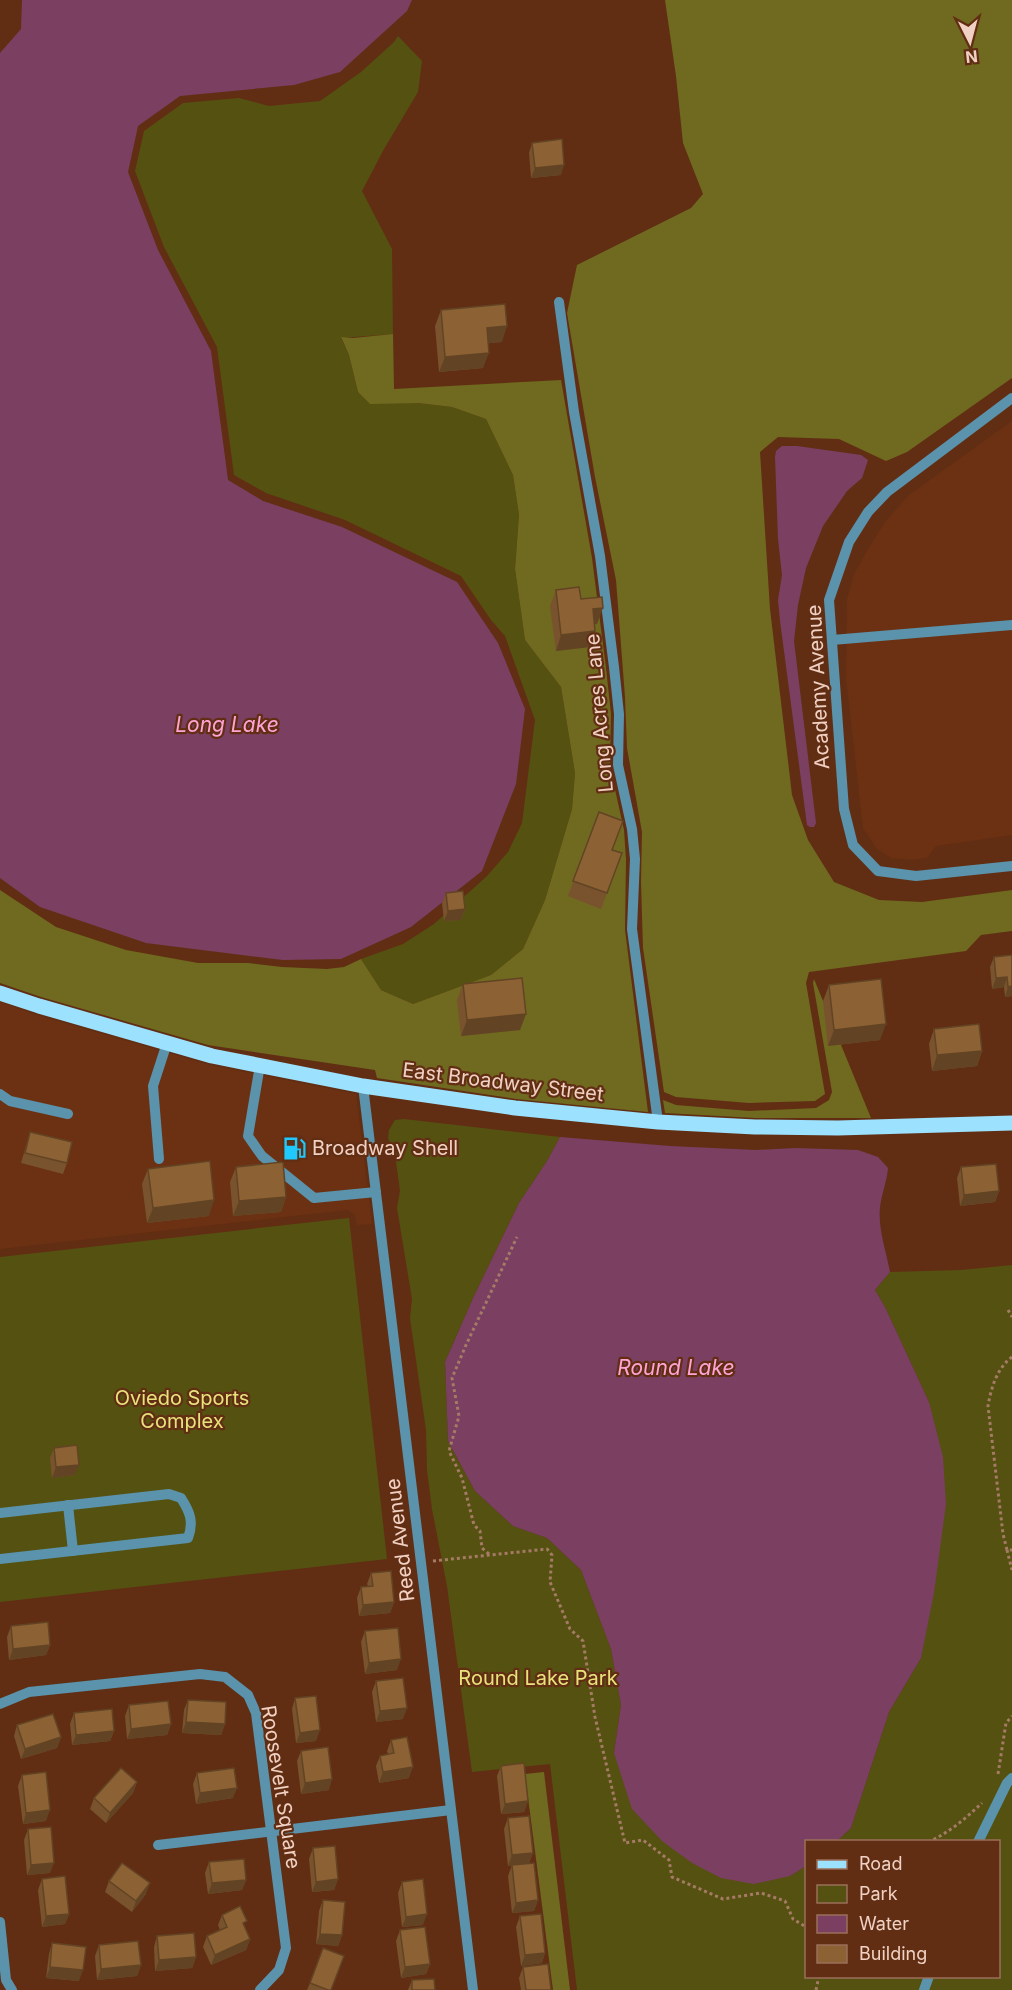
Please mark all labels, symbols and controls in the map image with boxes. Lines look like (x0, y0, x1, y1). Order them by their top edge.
north arrow (940, 12, 1000, 72)
text: N (964, 46, 979, 68)
street label: Academy Avenue (802, 604, 834, 770)
street label: Long Acres Lane (580, 633, 618, 793)
water label: Long Lake (175, 712, 279, 737)
street label: East Broadway Street (401, 1058, 605, 1106)
fuel station icon: Broadway Shell (281, 1135, 307, 1161)
place label: Broadway Shell (312, 1136, 458, 1160)
water label: Round Lake (617, 1355, 735, 1380)
park label: Oviedo Sports Complex (115, 1386, 249, 1433)
street label: Reed Avenue (381, 1477, 419, 1603)
park label: Round Lake Park (458, 1666, 618, 1690)
street label: Roosevelt Square (256, 1704, 306, 1870)
legend (805, 1840, 1000, 1978)
text: Road (859, 1853, 902, 1874)
text: Park (859, 1883, 898, 1904)
text: Water (859, 1913, 909, 1934)
text: Building (859, 1943, 927, 1964)

